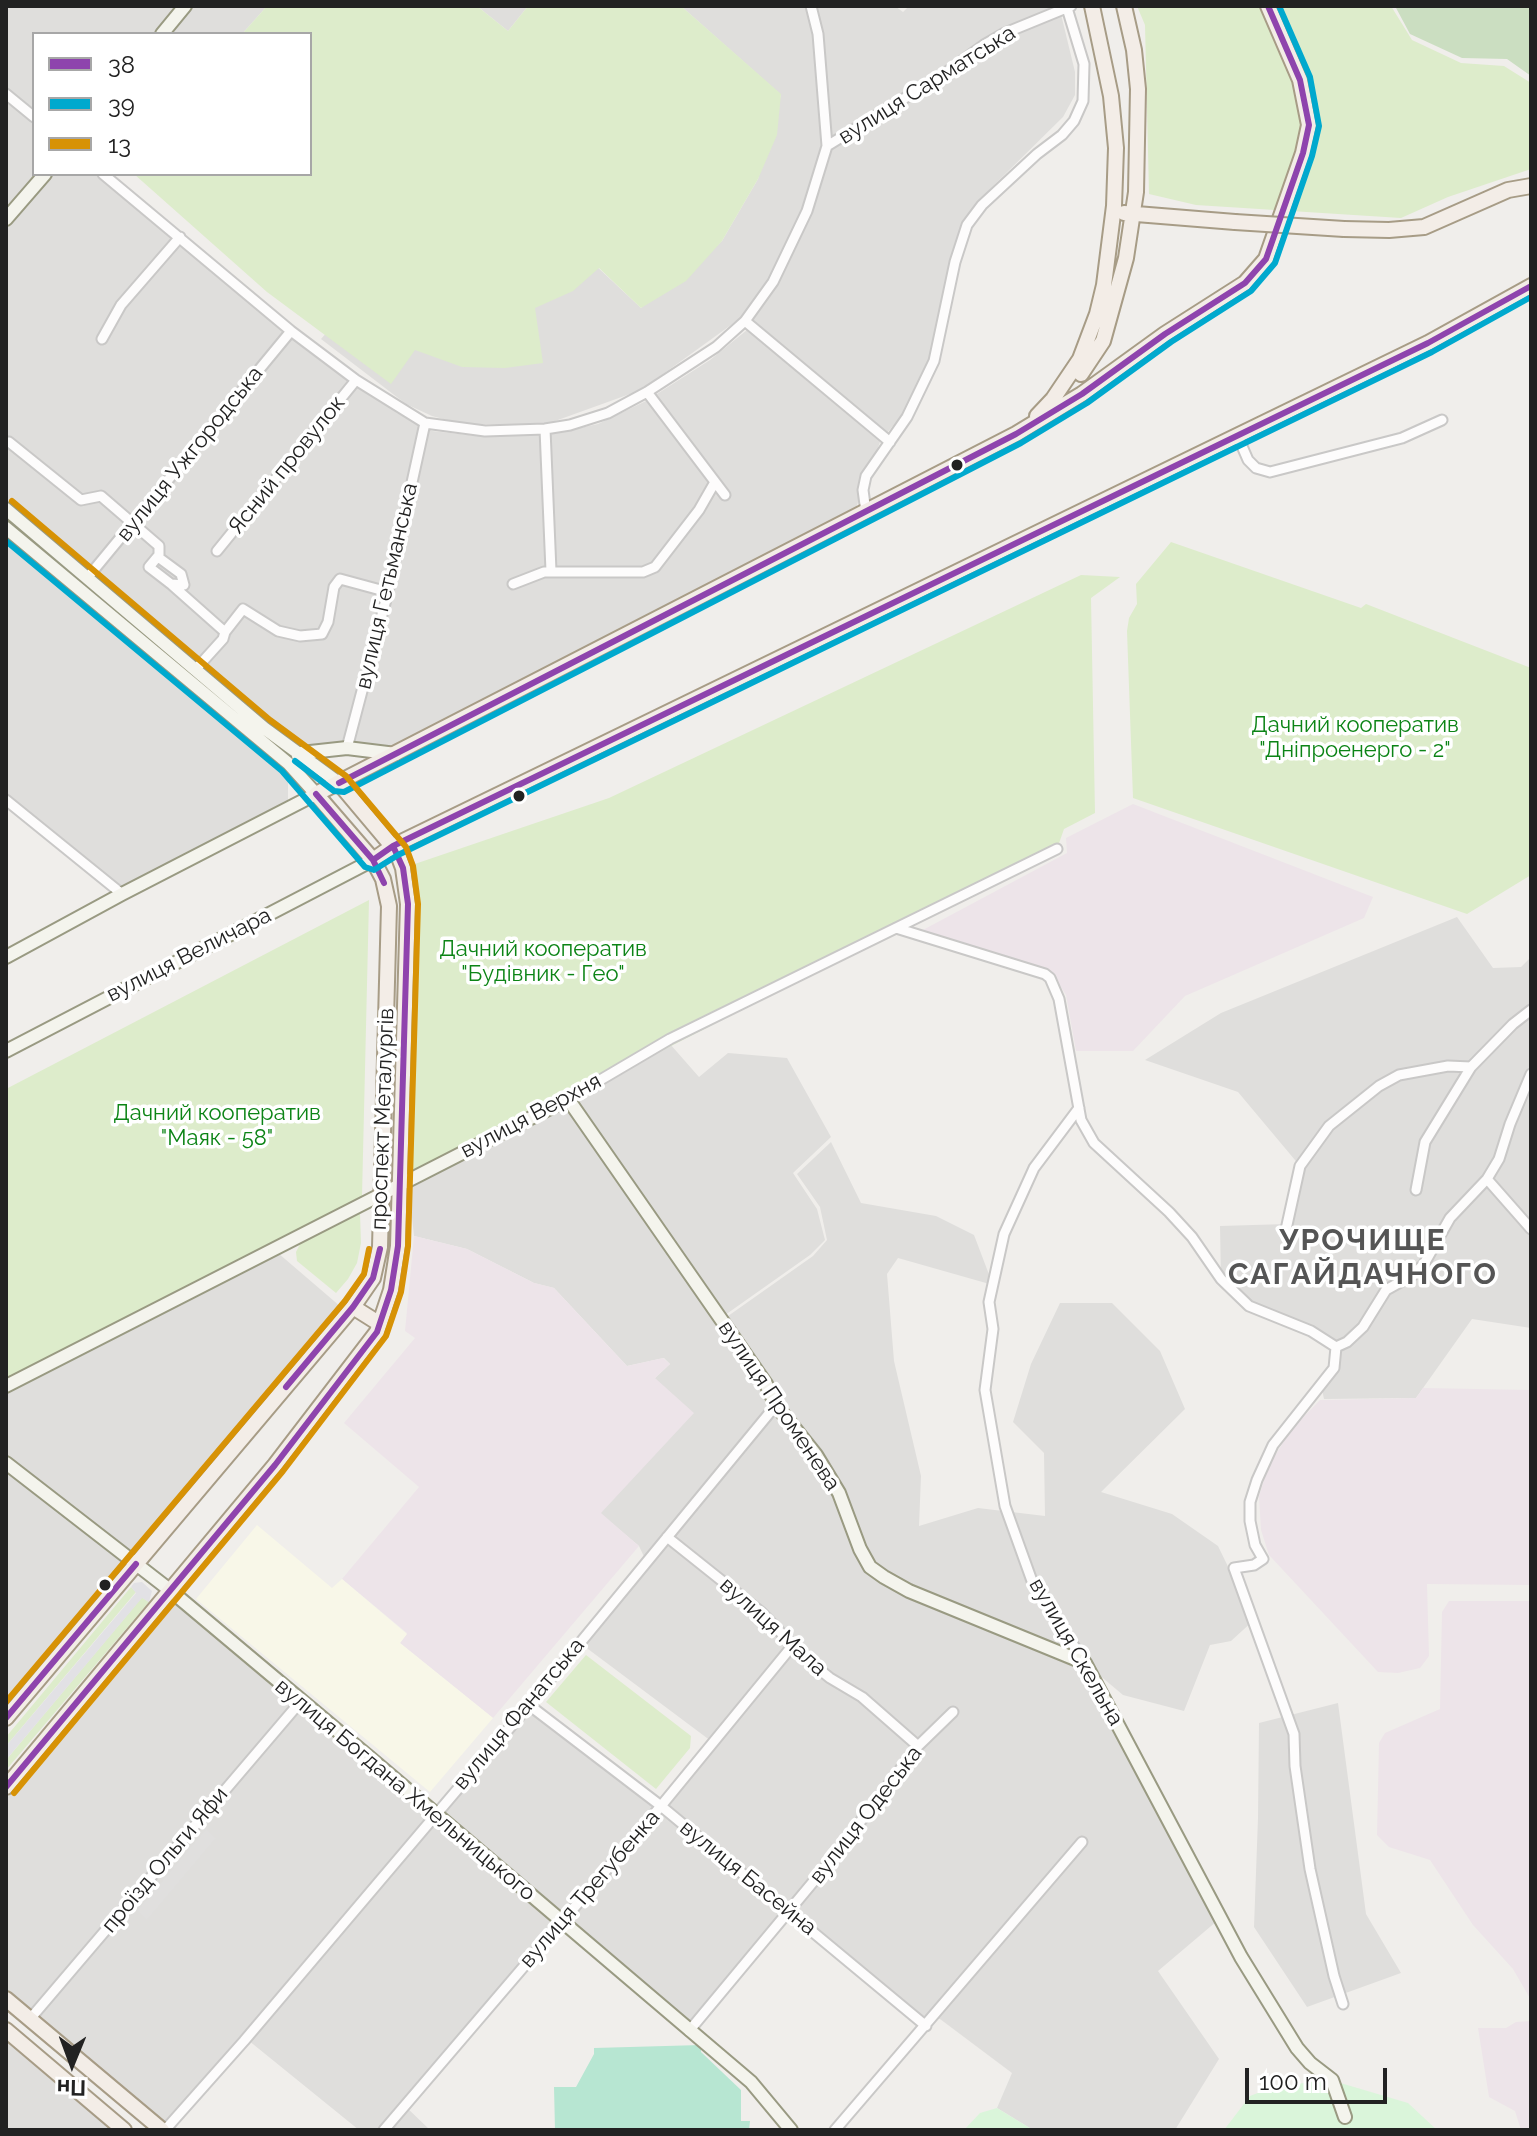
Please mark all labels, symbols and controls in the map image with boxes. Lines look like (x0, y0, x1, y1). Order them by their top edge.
street label: вулиця Сарматська (834, 20, 1020, 150)
legend (32, 32, 312, 176)
text: 38 (108, 50, 135, 79)
text: 39 (108, 90, 135, 119)
text: 13 (108, 130, 131, 159)
street label: вулиця Ужгородська (111, 361, 269, 547)
street label: Ясний провулок (223, 390, 351, 540)
unlabelled marker (949, 457, 965, 473)
street label: вулиця Гетьманська (350, 480, 424, 692)
park label: Дачний кооператив "Дніпроенерго - 2" (1251, 712, 1459, 764)
unlabelled marker (511, 788, 527, 804)
street label: вулиця Величара (102, 902, 276, 1008)
park label: Дачний кооператив "Будівник - Гео" (439, 936, 647, 988)
street label: проспект Металургів (366, 1008, 400, 1230)
street label: вулиця Верхня (456, 1068, 606, 1164)
park label: Дачний кооператив "Маяк - 58" (113, 1100, 321, 1152)
district label: УРОЧИЩЕ САГАЙДАЧНОГО (1228, 1223, 1498, 1294)
street label: вулиця Променева (712, 1316, 846, 1496)
street label: вулиця Мала (714, 1572, 832, 1682)
street label: вулиця Скельна (1023, 1574, 1129, 1730)
unlabelled marker (97, 1577, 113, 1593)
street label: вулиця Фанатська (448, 1633, 590, 1795)
street label: вулиця Богдана Хмельницького (270, 1673, 540, 1907)
street label: вулиця Одеська (804, 1741, 928, 1889)
street label: проїзд Ольги Яфи (96, 1782, 234, 1938)
street label: вулиця Трегубенка (514, 1805, 666, 1973)
street label: вулиця Басейна (674, 1815, 822, 1941)
north arrow (32, 2024, 112, 2104)
scale bar (1249, 2052, 1391, 2102)
text: 100 m (1259, 2067, 1327, 2096)
text: Пн (57, 2075, 86, 2101)

